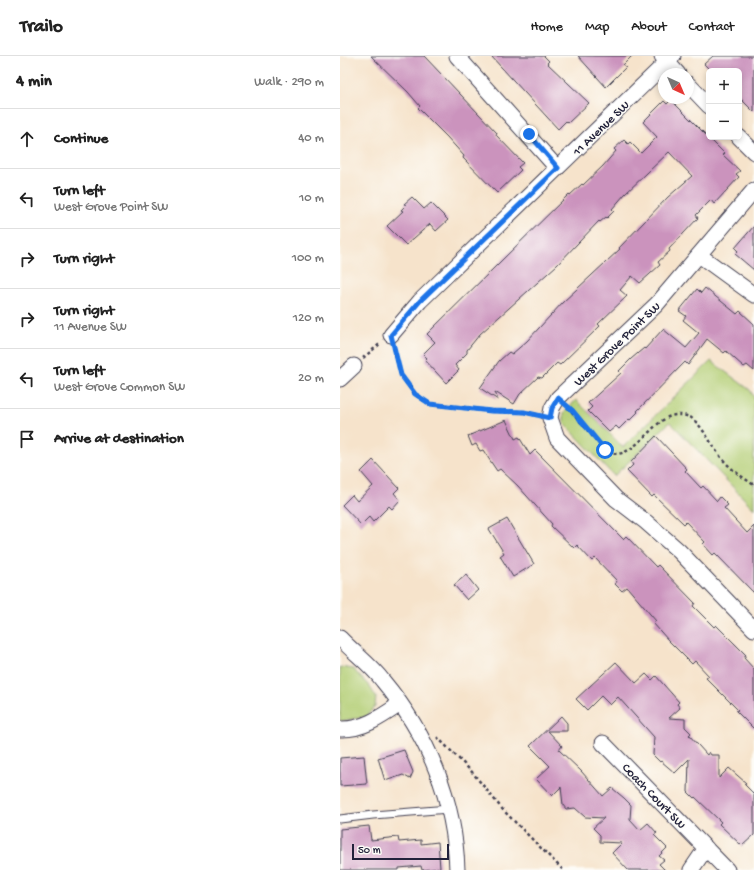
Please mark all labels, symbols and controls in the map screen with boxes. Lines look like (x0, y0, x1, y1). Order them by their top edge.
text: Trailo (20, 16, 63, 39)
text: Home (531, 19, 563, 36)
text: Map (585, 19, 609, 36)
text: About (631, 19, 667, 36)
text: Contact (689, 19, 734, 36)
north arrow (658, 68, 694, 104)
map controls (706, 68, 742, 140)
button: + (706, 68, 742, 104)
text: 4 min (16, 72, 52, 92)
text: Walk · 290 m (254, 75, 324, 90)
street label: 11 Avenue SW (570, 98, 633, 160)
button: − (706, 104, 742, 140)
route end (520, 125, 538, 143)
icon: ahead (16, 128, 38, 150)
text: Continue (54, 130, 108, 148)
text: 40 m (298, 131, 324, 146)
text: Turn left (54, 182, 105, 200)
icon: left (16, 188, 38, 210)
text: 10 m (299, 191, 324, 206)
text: West Grove Point SW (54, 200, 168, 215)
icon: right (16, 248, 38, 270)
text: Turn right (54, 250, 114, 268)
text: 100 m (292, 251, 324, 266)
street label: West Grove Point SW (571, 300, 664, 390)
text: Turn right (54, 302, 114, 320)
icon: right (16, 308, 38, 330)
text: 120 m (293, 311, 324, 326)
text: 11 Avenue SW (54, 320, 127, 335)
text: Turn left (54, 362, 105, 380)
icon: left (16, 368, 38, 390)
text: 20 m (298, 371, 324, 386)
text: West Grove Common SW (54, 380, 185, 395)
icon: arrive (16, 428, 38, 450)
text: Arrive at destination (54, 430, 184, 448)
route start (596, 441, 614, 459)
street label: Coach Court SW (618, 761, 688, 833)
scale bar (352, 842, 449, 861)
text: 50 m (358, 845, 380, 857)

